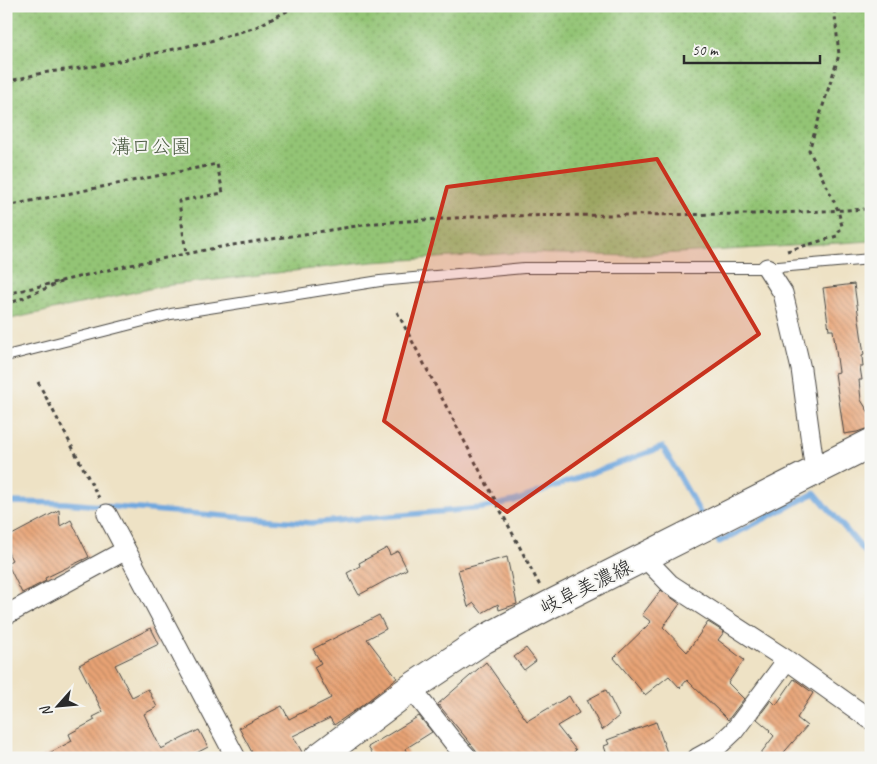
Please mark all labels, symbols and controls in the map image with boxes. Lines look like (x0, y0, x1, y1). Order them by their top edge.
scale bar (684, 32, 821, 64)
text: 50 m (692, 41, 719, 60)
park label: 溝口公園 (111, 134, 191, 159)
street label: 岐阜美濃線 (536, 554, 636, 620)
north arrow (32, 682, 82, 732)
text: N (36, 702, 56, 719)

